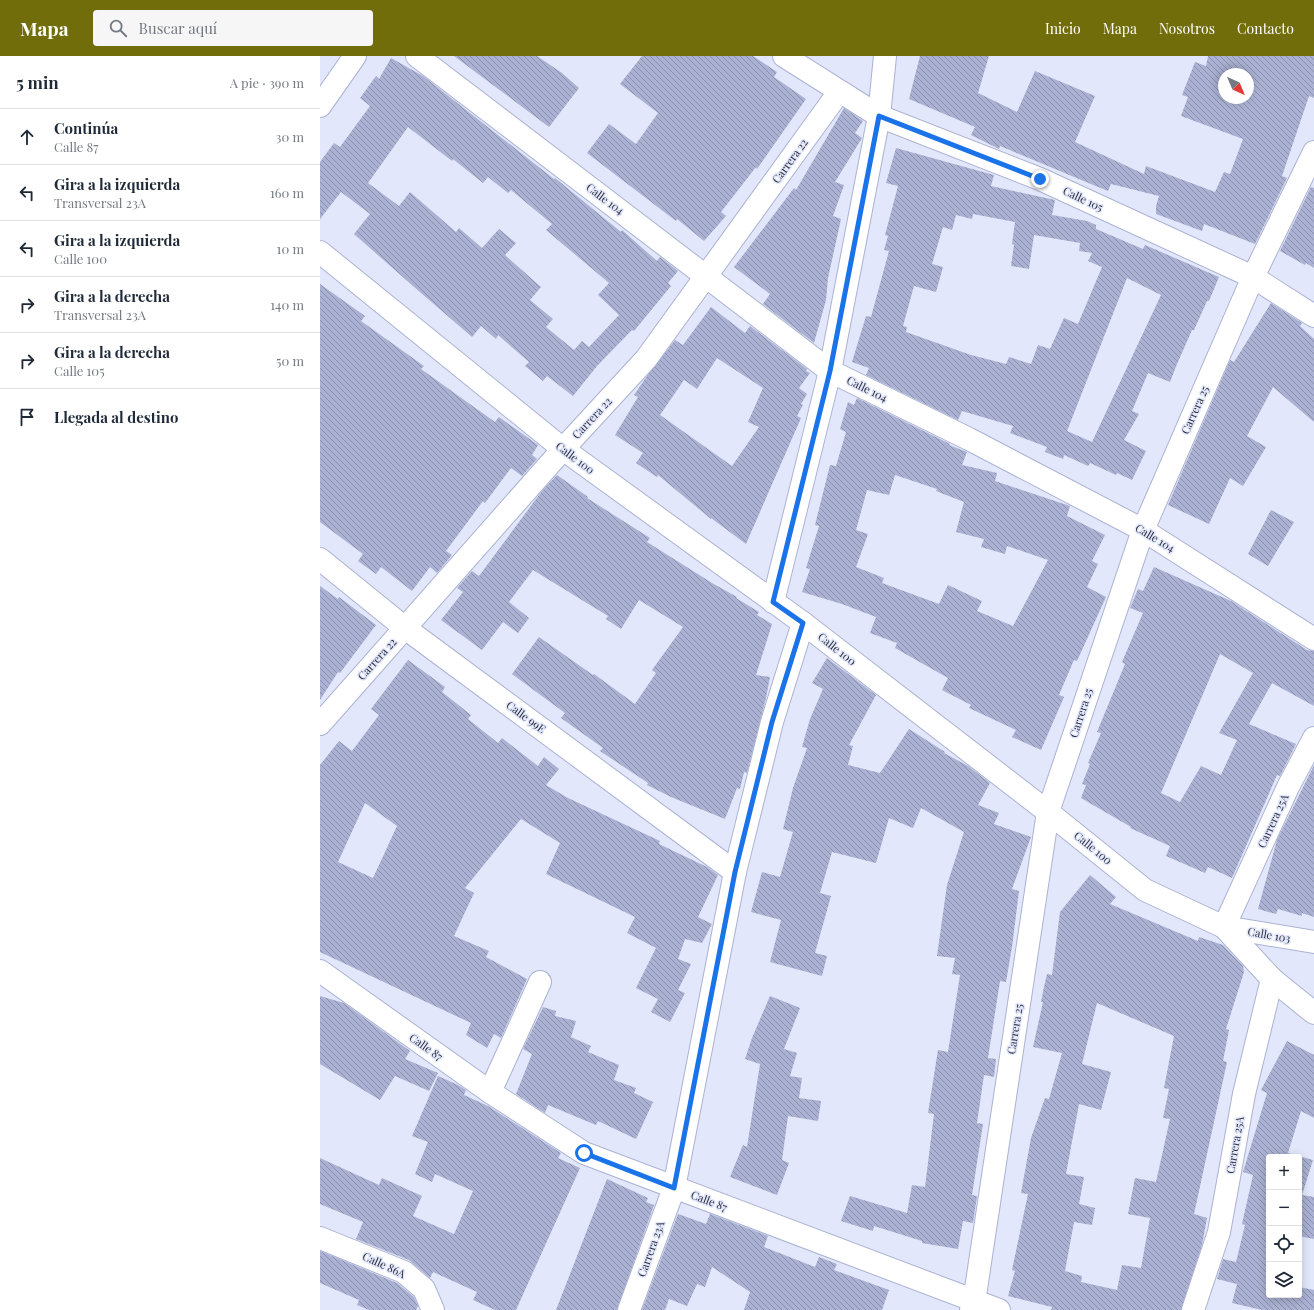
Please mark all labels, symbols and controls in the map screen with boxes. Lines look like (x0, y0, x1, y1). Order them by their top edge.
search box (93, 10, 373, 46)
text: Mapa (20, 15, 69, 41)
icon: search (107, 17, 129, 39)
text: Buscar aquí (139, 18, 217, 38)
text: Inicio (1045, 19, 1081, 38)
text: Mapa (1103, 19, 1137, 38)
text: Nosotros (1159, 19, 1215, 38)
text: Contacto (1237, 19, 1294, 38)
north arrow (1218, 68, 1254, 104)
text: 5 min (16, 71, 59, 93)
text: A pie · 390 m (230, 74, 304, 91)
text: Continúa (54, 118, 118, 138)
icon: ahead (16, 126, 38, 148)
text: 30 m (276, 128, 304, 145)
street label: Carrera 22 (768, 135, 811, 186)
text: Calle 87 (54, 138, 99, 155)
route end (1031, 170, 1049, 188)
text: Gira a la izquierda (54, 174, 180, 194)
street label: Calle 104 (583, 179, 628, 218)
icon: left (16, 182, 38, 204)
street label: Calle 105 (1061, 183, 1106, 215)
text: 160 m (270, 184, 304, 201)
text: Transversal 23A (54, 194, 146, 211)
text: Gira a la izquierda (54, 230, 180, 250)
icon: left (16, 238, 38, 260)
text: 10 m (277, 240, 304, 257)
text: Calle 100 (54, 250, 107, 267)
text: Gira a la derecha (54, 286, 170, 306)
icon: right (16, 294, 38, 316)
text: 140 m (270, 296, 304, 313)
text: Transversal 23A (54, 306, 146, 323)
text: Gira a la derecha (54, 342, 170, 362)
icon: right (16, 350, 38, 372)
text: 50 m (276, 352, 304, 369)
text: Calle 105 (54, 362, 105, 379)
street label: Calle 104 (844, 372, 891, 405)
street label: Carrera 25 (1177, 383, 1212, 436)
street label: Carrera 22 (569, 394, 615, 442)
icon: arrive (16, 406, 38, 428)
text: Llegada al destino (54, 407, 178, 427)
street label: Calle 100 (553, 438, 598, 477)
street label: Calle 104 (1133, 520, 1178, 556)
street label: Calle 100 (815, 629, 860, 669)
street label: Carrera 22 (354, 634, 400, 683)
street label: Carrera 25 (1066, 686, 1096, 739)
street label: Calle 99E (504, 697, 549, 736)
street label: Carrera 25A (1254, 791, 1292, 850)
street label: Calle 100 (1071, 828, 1116, 868)
street label: Calle 103 (1247, 923, 1292, 946)
street label: Carrera 25 (1003, 1002, 1026, 1055)
street label: Calle 87 (407, 1030, 446, 1064)
street label: Carrera 25A (1222, 1115, 1247, 1175)
route start (575, 1144, 593, 1162)
map controls (1266, 1154, 1302, 1298)
button: + (1266, 1154, 1302, 1190)
street label: Calle 87 (689, 1187, 730, 1214)
button: − (1266, 1190, 1302, 1226)
street label: Carrera 23A (634, 1219, 668, 1279)
button: locate (1266, 1226, 1302, 1262)
street label: Calle 86A (360, 1248, 408, 1281)
button: layers (1266, 1262, 1302, 1298)

